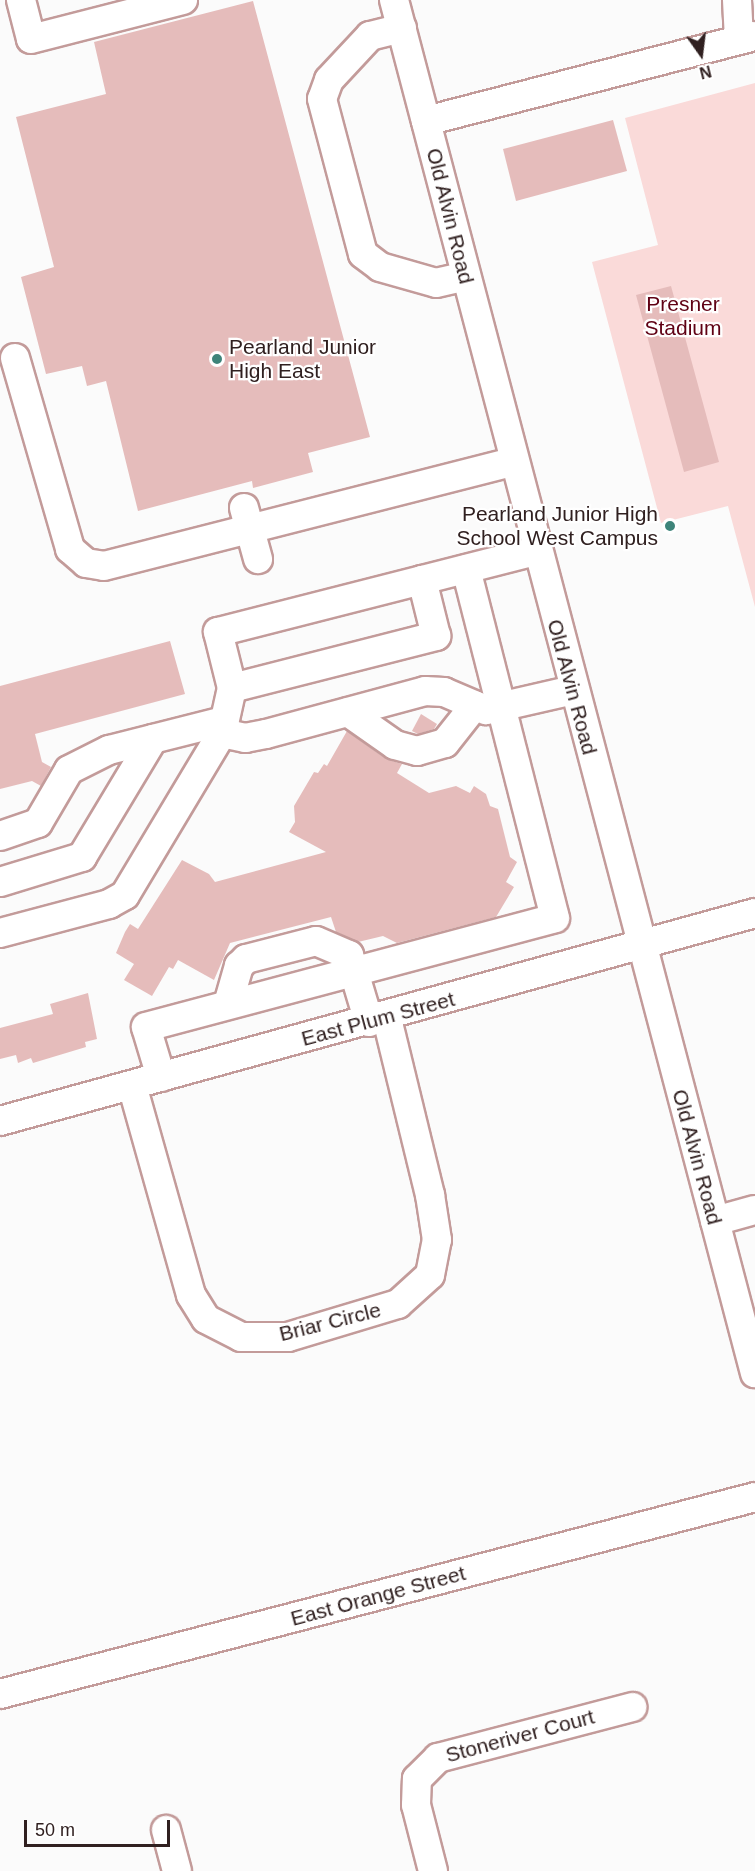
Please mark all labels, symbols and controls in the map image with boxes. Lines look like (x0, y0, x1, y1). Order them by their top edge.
north arrow (671, 24, 731, 84)
text: N (698, 62, 713, 82)
street label: Old Alvin Road (421, 145, 479, 287)
park label: Presner Stadium (644, 291, 722, 341)
place label: Pearland Junior High East (229, 334, 376, 384)
marker: Pearland Junior High East (210, 352, 224, 366)
place label: Pearland Junior High School West Campus (456, 501, 658, 551)
marker: Pearland Junior High School West Campus (663, 519, 677, 533)
street label: Old Alvin Road (542, 616, 602, 758)
street label: East Plum Street (299, 986, 457, 1052)
street label: Old Alvin Road (667, 1086, 727, 1228)
street label: Briar Circle (277, 1297, 383, 1347)
street label: East Orange Street (288, 1561, 468, 1631)
street label: Stoneriver Court (443, 1704, 597, 1768)
scale bar (27, 1808, 172, 1846)
text: 50 m (35, 1820, 75, 1840)

